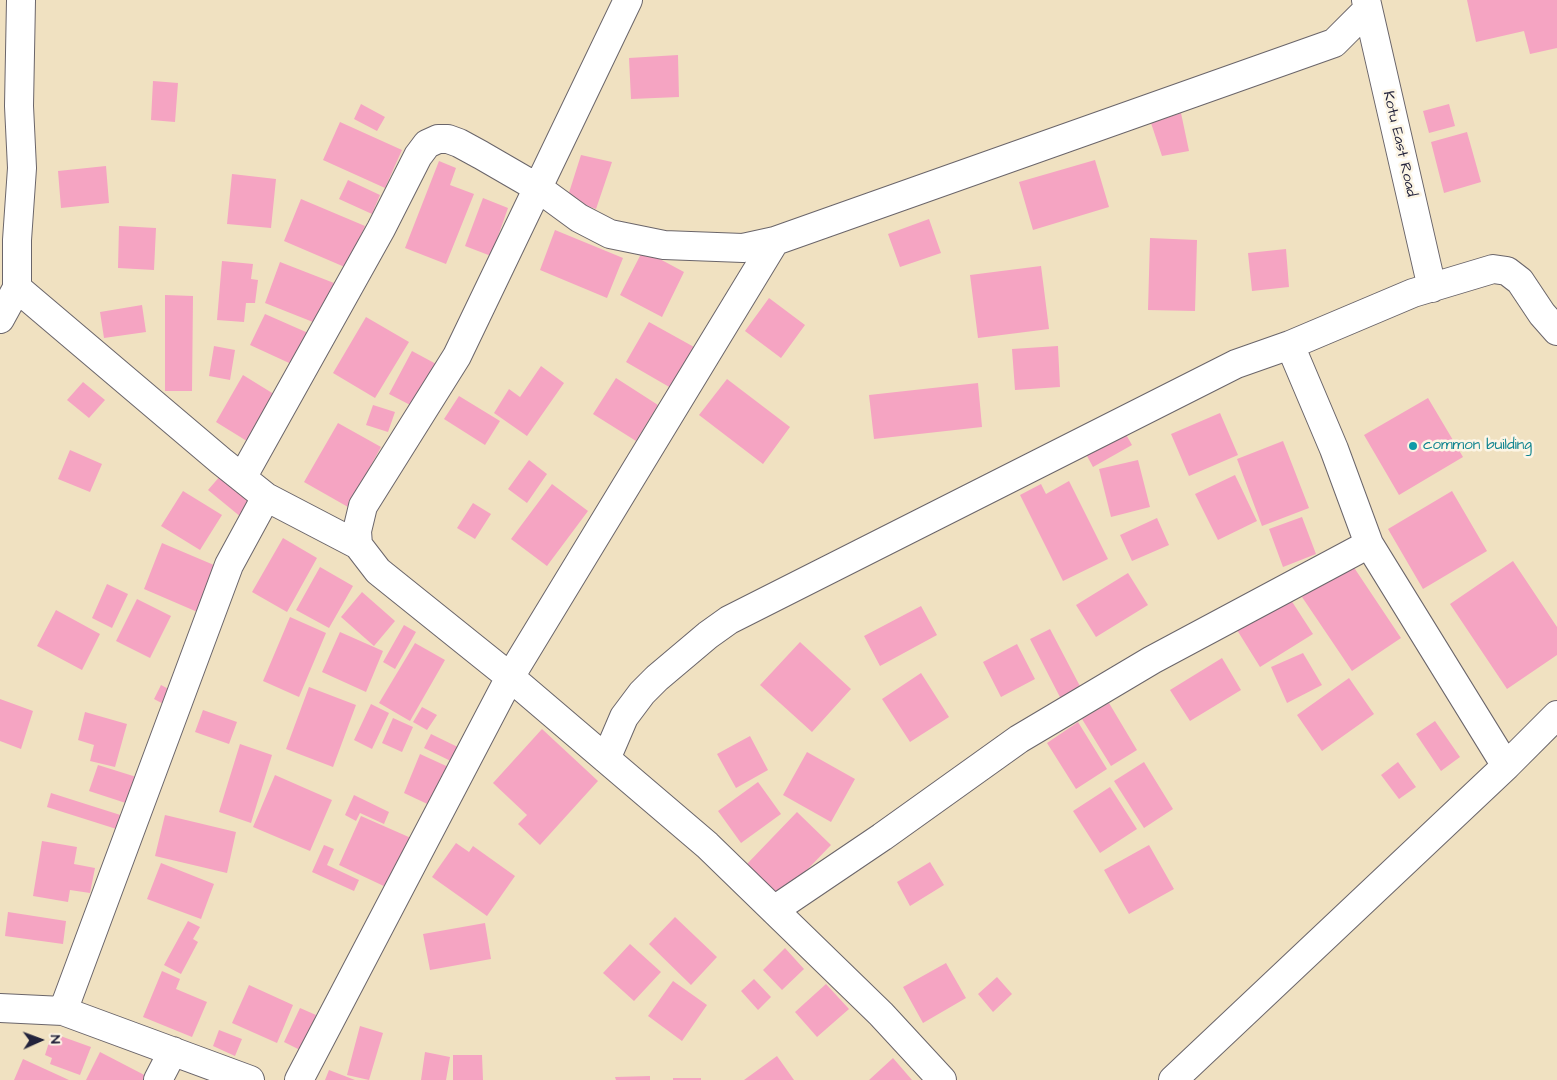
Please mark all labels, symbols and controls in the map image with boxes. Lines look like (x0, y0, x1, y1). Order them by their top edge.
street label: Kotu East Road (1378, 89, 1420, 199)
place label: common building (1423, 437, 1532, 455)
marker: common building (1407, 440, 1419, 452)
north arrow (15, 1015, 65, 1065)
text: N (45, 1035, 65, 1044)

